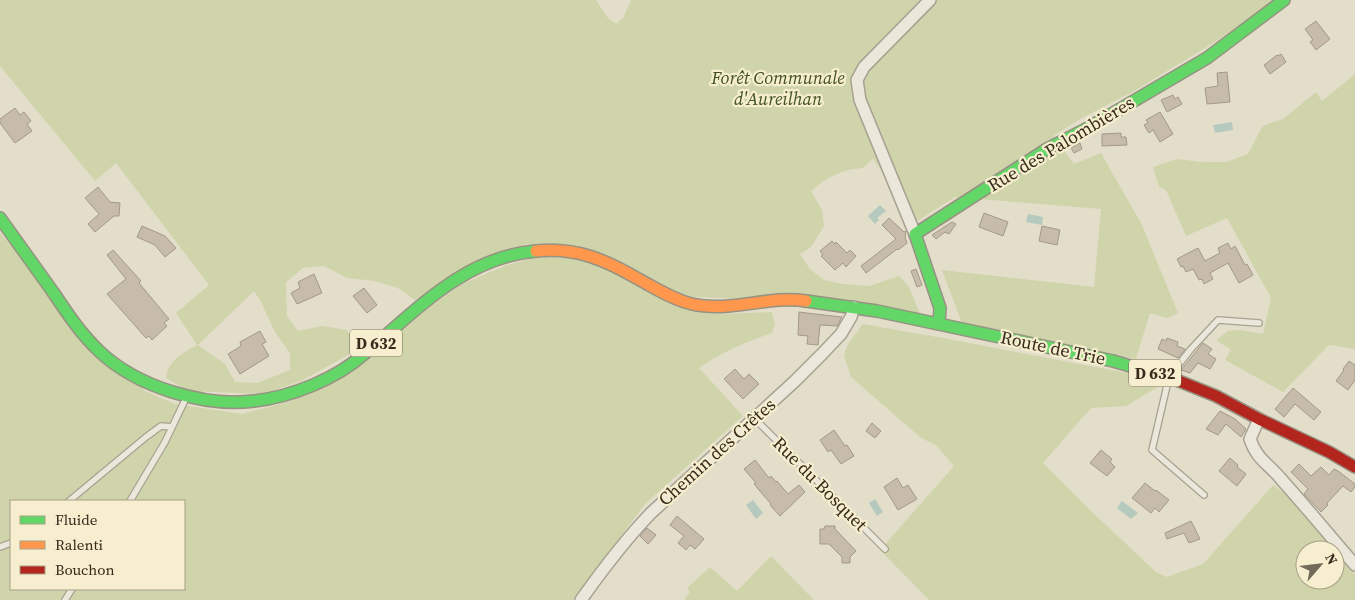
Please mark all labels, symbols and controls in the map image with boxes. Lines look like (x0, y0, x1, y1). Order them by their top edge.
park label: Forêt Communale d'Aureilhan (710, 65, 845, 111)
street label: Rue des Palombières (983, 90, 1139, 197)
street label: Route de Trie (998, 324, 1108, 371)
road number: D 632 (350, 329, 402, 356)
road number: D 632 (1129, 359, 1181, 386)
street label: Chemin des Crêtes (652, 392, 781, 511)
street label: Rue du Bosquet (768, 431, 873, 537)
legend (10, 500, 185, 590)
text: Fluide (55, 509, 98, 530)
text: Ralenti (55, 534, 103, 555)
north arrow (1295, 540, 1345, 590)
text: N (1320, 550, 1343, 568)
text: Bouchon (55, 559, 115, 580)

